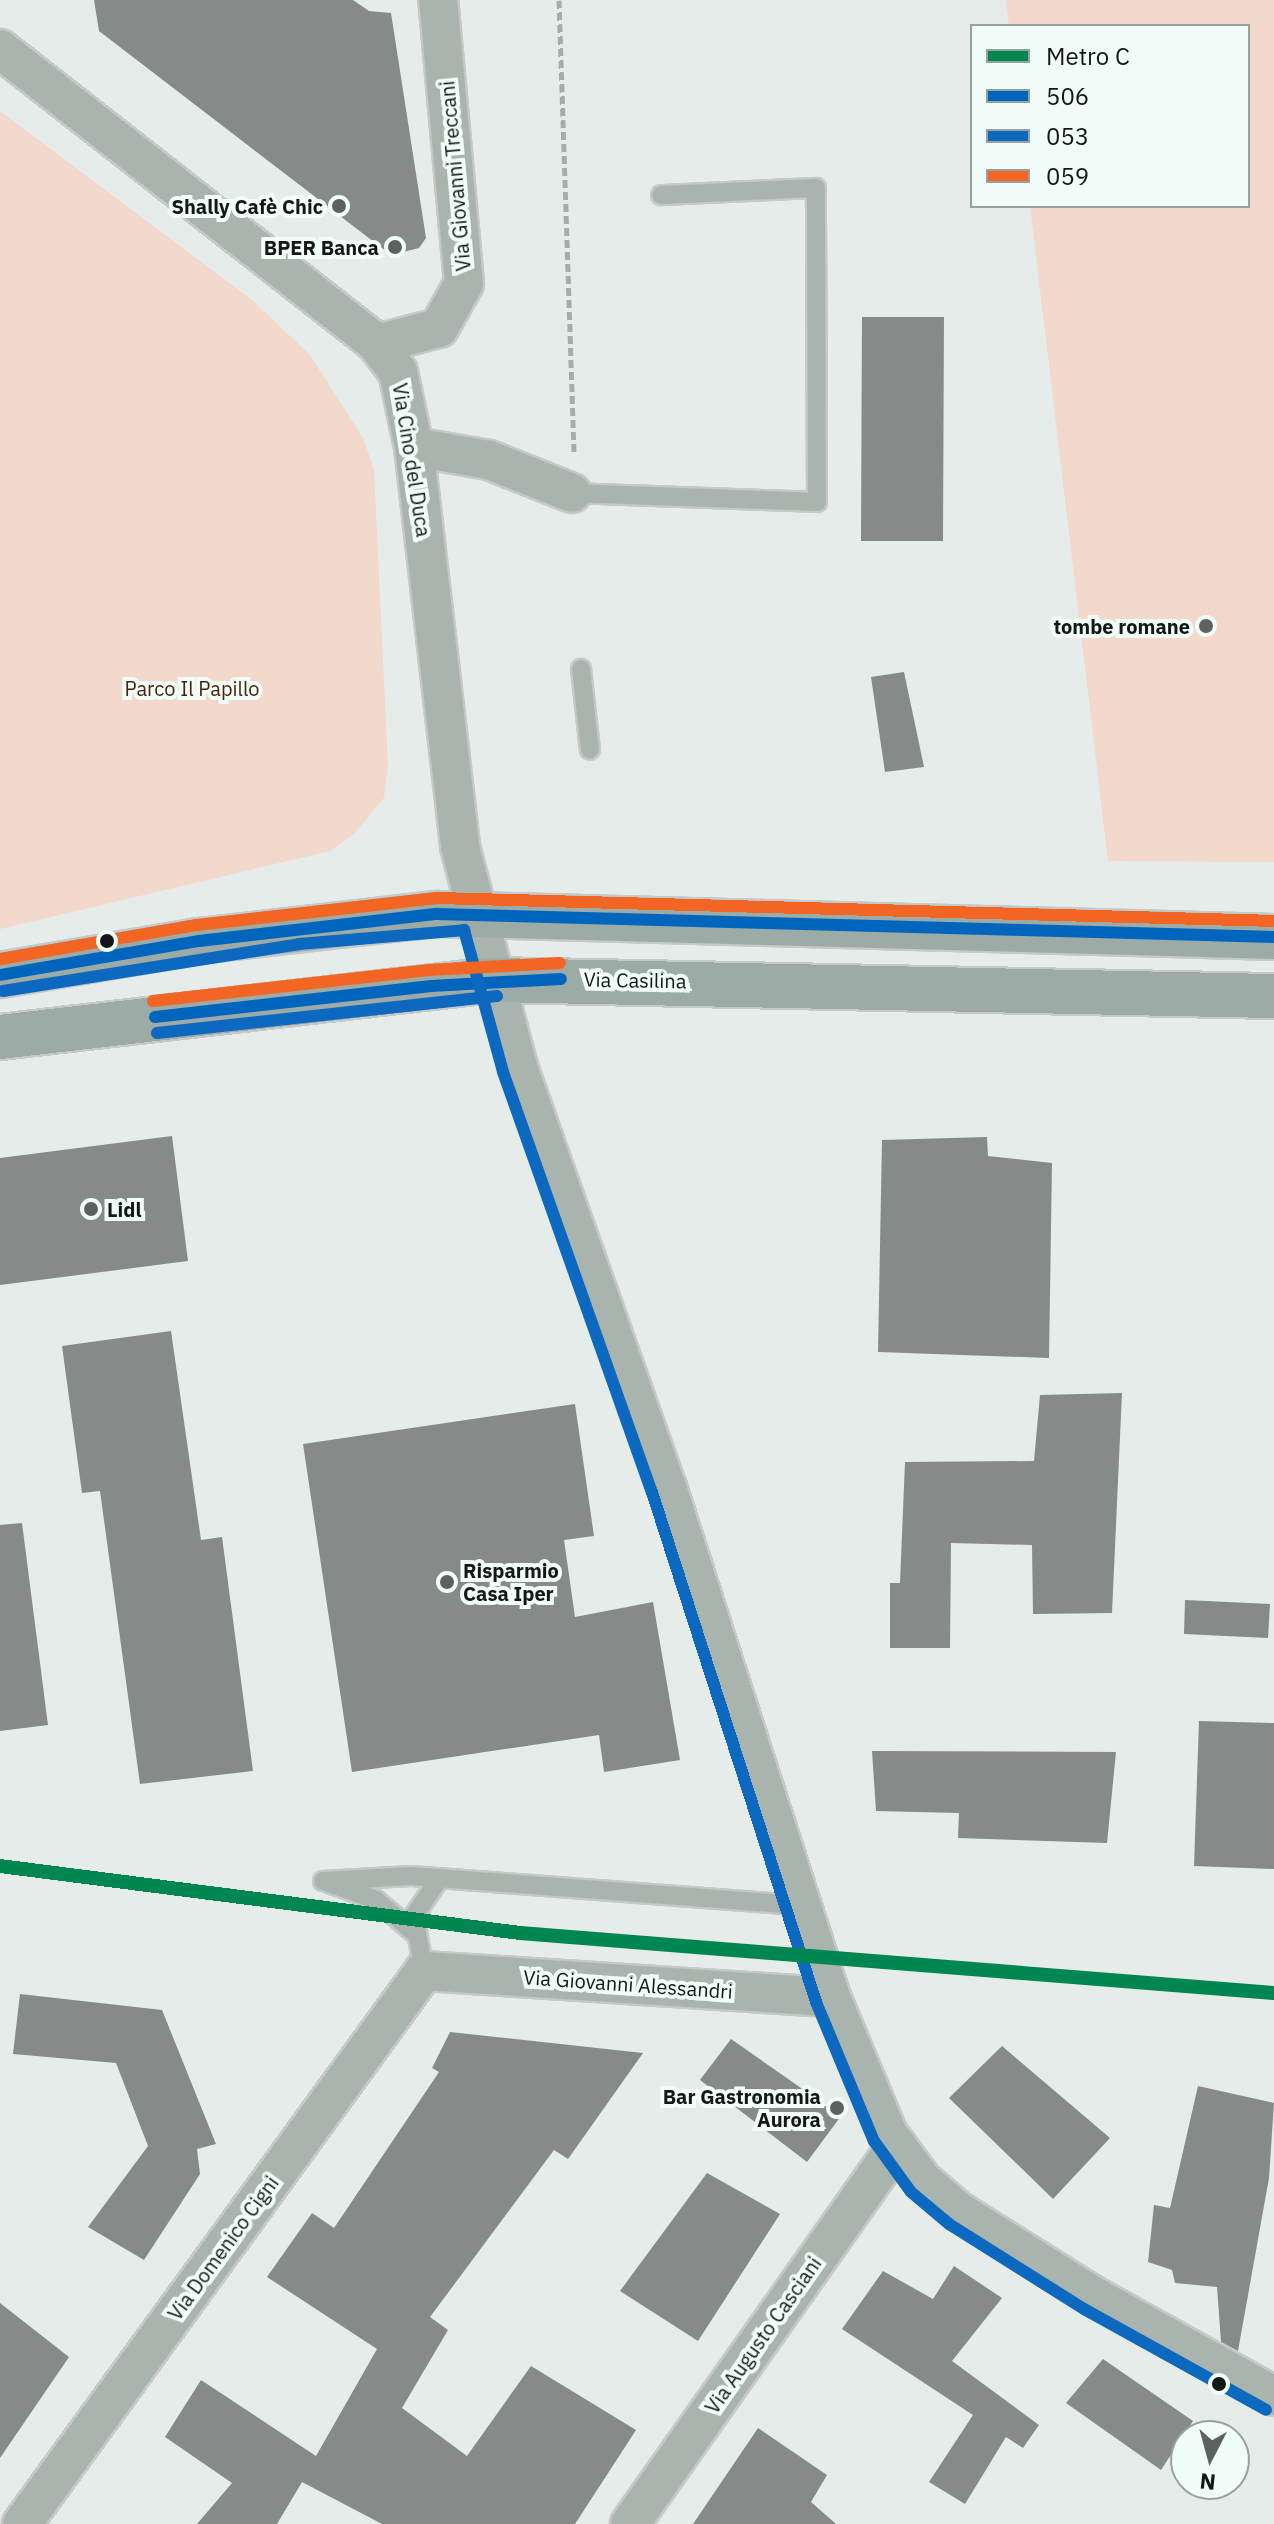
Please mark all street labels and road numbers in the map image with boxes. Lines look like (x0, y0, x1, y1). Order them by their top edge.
street label: Via Giovanni Treccani (435, 80, 475, 272)
street label: Via Cino del Duca (388, 381, 436, 539)
street label: Via Casilina (583, 967, 687, 993)
street label: Via Giovanni Alessandri (522, 1965, 734, 2003)
street label: Via Domenico Cigni (163, 2171, 283, 2325)
street label: Via Augusto Casciani (700, 2252, 826, 2418)

